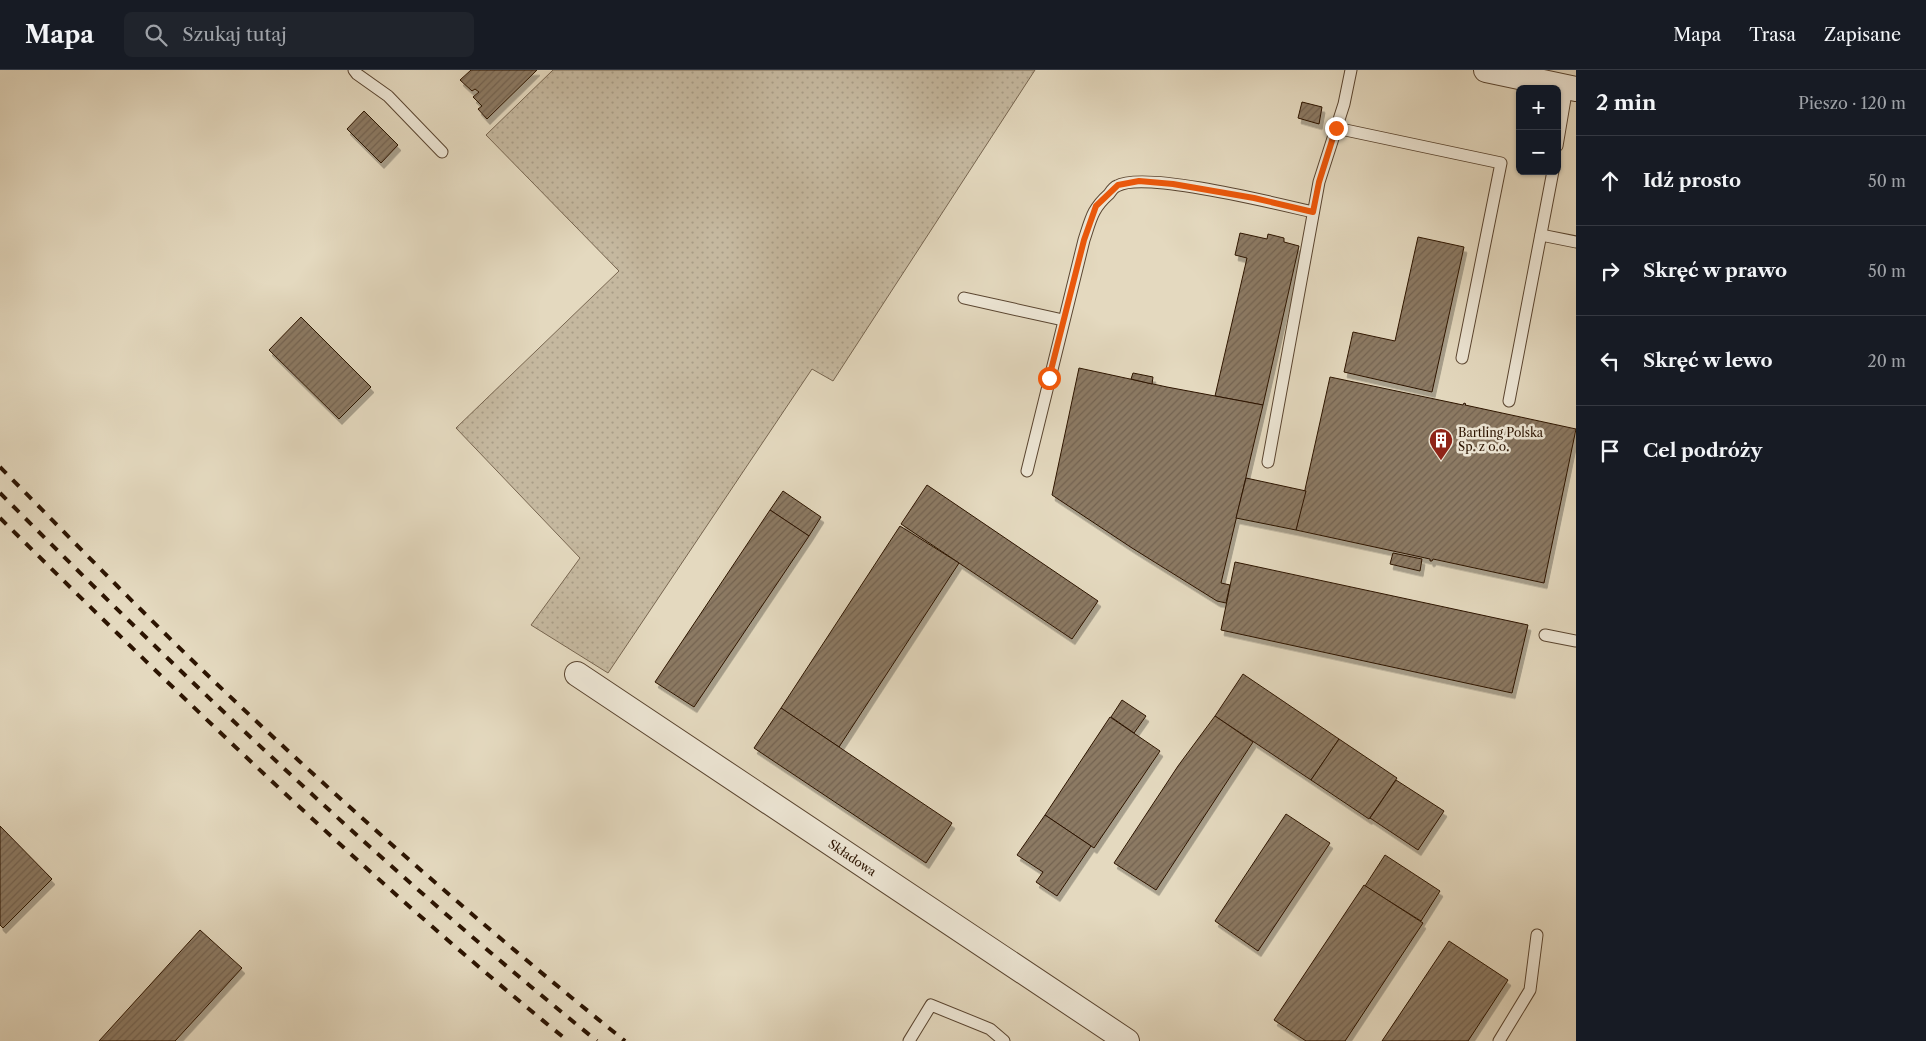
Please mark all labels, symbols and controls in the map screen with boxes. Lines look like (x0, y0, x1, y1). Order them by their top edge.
search box (124, 12, 474, 57)
text: Mapa (25, 20, 94, 49)
icon: search (142, 21, 170, 49)
text: Szukaj tutaj (182, 23, 287, 46)
text: Mapa (1673, 24, 1721, 46)
text: Trasa (1749, 24, 1796, 46)
text: Zapisane (1824, 24, 1901, 46)
map controls (1516, 85, 1561, 175)
button: + (1516, 85, 1561, 130)
text: 2 min (1596, 90, 1656, 115)
text: Pieszo · 120 m (1798, 93, 1906, 113)
route end (1325, 117, 1348, 140)
button: − (1516, 130, 1561, 175)
icon: ahead (1596, 167, 1624, 195)
text: Idź prosto (1643, 169, 1741, 192)
text: 50 m (1868, 171, 1906, 191)
icon: right (1596, 257, 1624, 285)
text: Skręć w prawo (1643, 259, 1787, 282)
text: 50 m (1868, 261, 1906, 281)
icon: left (1596, 347, 1624, 375)
text: Skręć w lewo (1643, 349, 1773, 372)
text: 20 m (1867, 351, 1906, 371)
route start (1038, 367, 1061, 390)
place label: Bartling Polska Sp. z o.o. (1458, 425, 1544, 454)
building icon: Bartling Polska Sp. z o.o. (1428, 427, 1454, 461)
icon: arrive (1596, 437, 1624, 465)
text: Cel podróży (1643, 439, 1762, 462)
street label: Składowa (825, 836, 880, 879)

